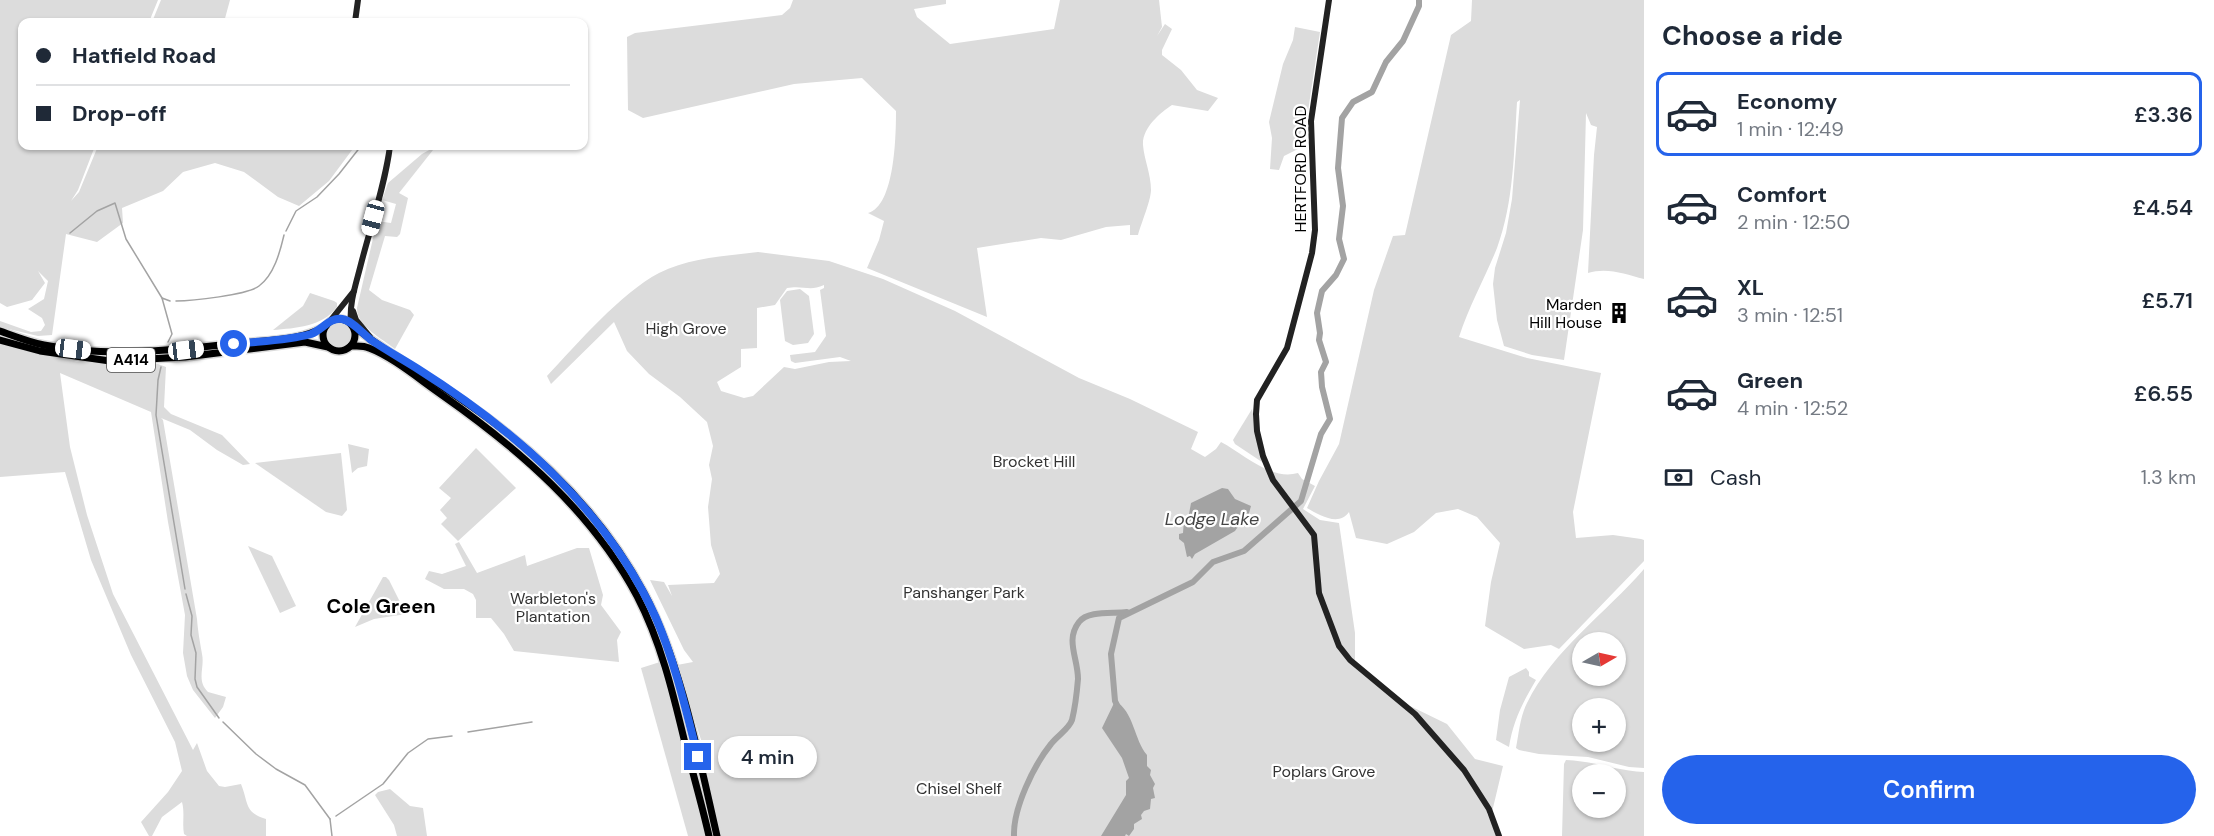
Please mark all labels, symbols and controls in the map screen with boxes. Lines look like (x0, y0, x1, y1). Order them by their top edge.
text: Choose a ride (1662, 18, 1843, 53)
text: Hatfield Road (72, 41, 216, 70)
icon: car (1665, 87, 1719, 141)
text: Economy (1737, 87, 1837, 116)
text: Drop-off (72, 99, 167, 128)
text: £3.36 (2134, 100, 2193, 129)
street label: HERTFORD ROAD (1290, 106, 1311, 232)
text: 1 min · 12:49 (1737, 116, 1844, 142)
icon: car (1665, 180, 1719, 234)
text: Comfort (1737, 180, 1827, 209)
text: £4.54 (2132, 193, 2193, 222)
car (360, 198, 386, 238)
text: 2 min · 12:50 (1737, 209, 1850, 235)
icon: car (1665, 273, 1719, 327)
text: XL (1737, 273, 1764, 302)
text: £5.71 (2141, 286, 2193, 315)
place label: Marden Hill House (1529, 294, 1602, 333)
building icon: Marden Hill House (1607, 301, 1631, 325)
text: 3 min · 12:51 (1737, 302, 1843, 328)
park label: High Grove (645, 318, 727, 339)
route start (220, 330, 247, 357)
car (54, 338, 92, 360)
car (167, 339, 205, 361)
road number: A414 (107, 348, 155, 372)
icon: car (1665, 366, 1719, 420)
text: Green (1737, 366, 1803, 395)
text: £6.55 (2134, 379, 2193, 408)
text: 4 min · 12:52 (1737, 395, 1848, 421)
park label: Brocket Hill (993, 451, 1075, 472)
icon: cash (1662, 461, 1695, 494)
text: Cash (1710, 463, 1761, 492)
text: 1.3 km (2141, 464, 2196, 490)
water label: Lodge Lake (1165, 507, 1259, 531)
park label: Panshanger Park (903, 582, 1025, 603)
park label: Warbleton's Plantation (510, 588, 596, 627)
district label: Cole Green (326, 593, 436, 619)
north arrow (1572, 632, 1626, 686)
map controls (1572, 632, 1626, 818)
button: + (1572, 698, 1626, 752)
callout: 4 min (719, 736, 818, 778)
route end (684, 743, 711, 770)
text: 4 min (741, 744, 794, 770)
button: Confirm (1662, 755, 2196, 824)
park label: Poplars Grove (1273, 761, 1375, 782)
button: − (1572, 764, 1626, 818)
park label: Chisel Shelf (916, 778, 1002, 799)

